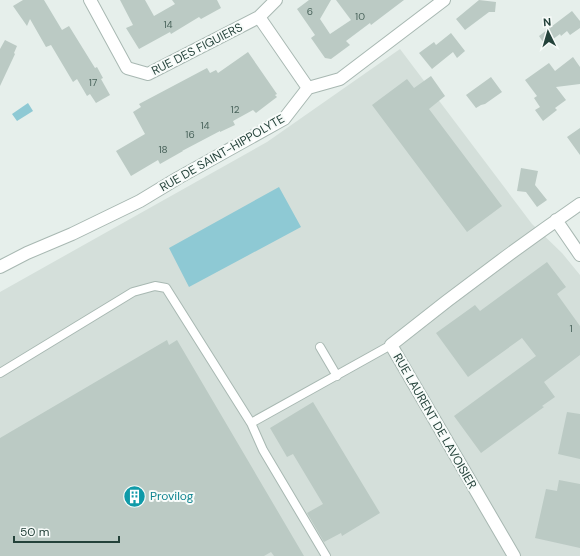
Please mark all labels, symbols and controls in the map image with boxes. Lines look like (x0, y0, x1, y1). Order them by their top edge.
house number: 6 (307, 5, 313, 18)
house number: 10 (355, 10, 365, 23)
north arrow (528, 12, 568, 52)
text: N (543, 15, 552, 29)
house number: 14 (163, 18, 173, 31)
street label: RUE DES FIGUIERS (149, 19, 245, 79)
house number: 17 (89, 76, 97, 89)
house number: 12 (231, 103, 240, 116)
street label: RUE DE SAINT-HIPPOLYTE (157, 111, 288, 195)
house number: 14 (200, 119, 210, 132)
house number: 16 (185, 128, 195, 141)
house number: 18 (158, 143, 168, 156)
house number: 1 (569, 322, 573, 335)
street label: RUE LAURENT DE LAVOISIER (390, 350, 480, 492)
building icon: Provilog (121, 483, 147, 509)
place label: Provilog (150, 488, 194, 504)
scale bar (14, 518, 119, 544)
text: 50 m (20, 524, 49, 540)

